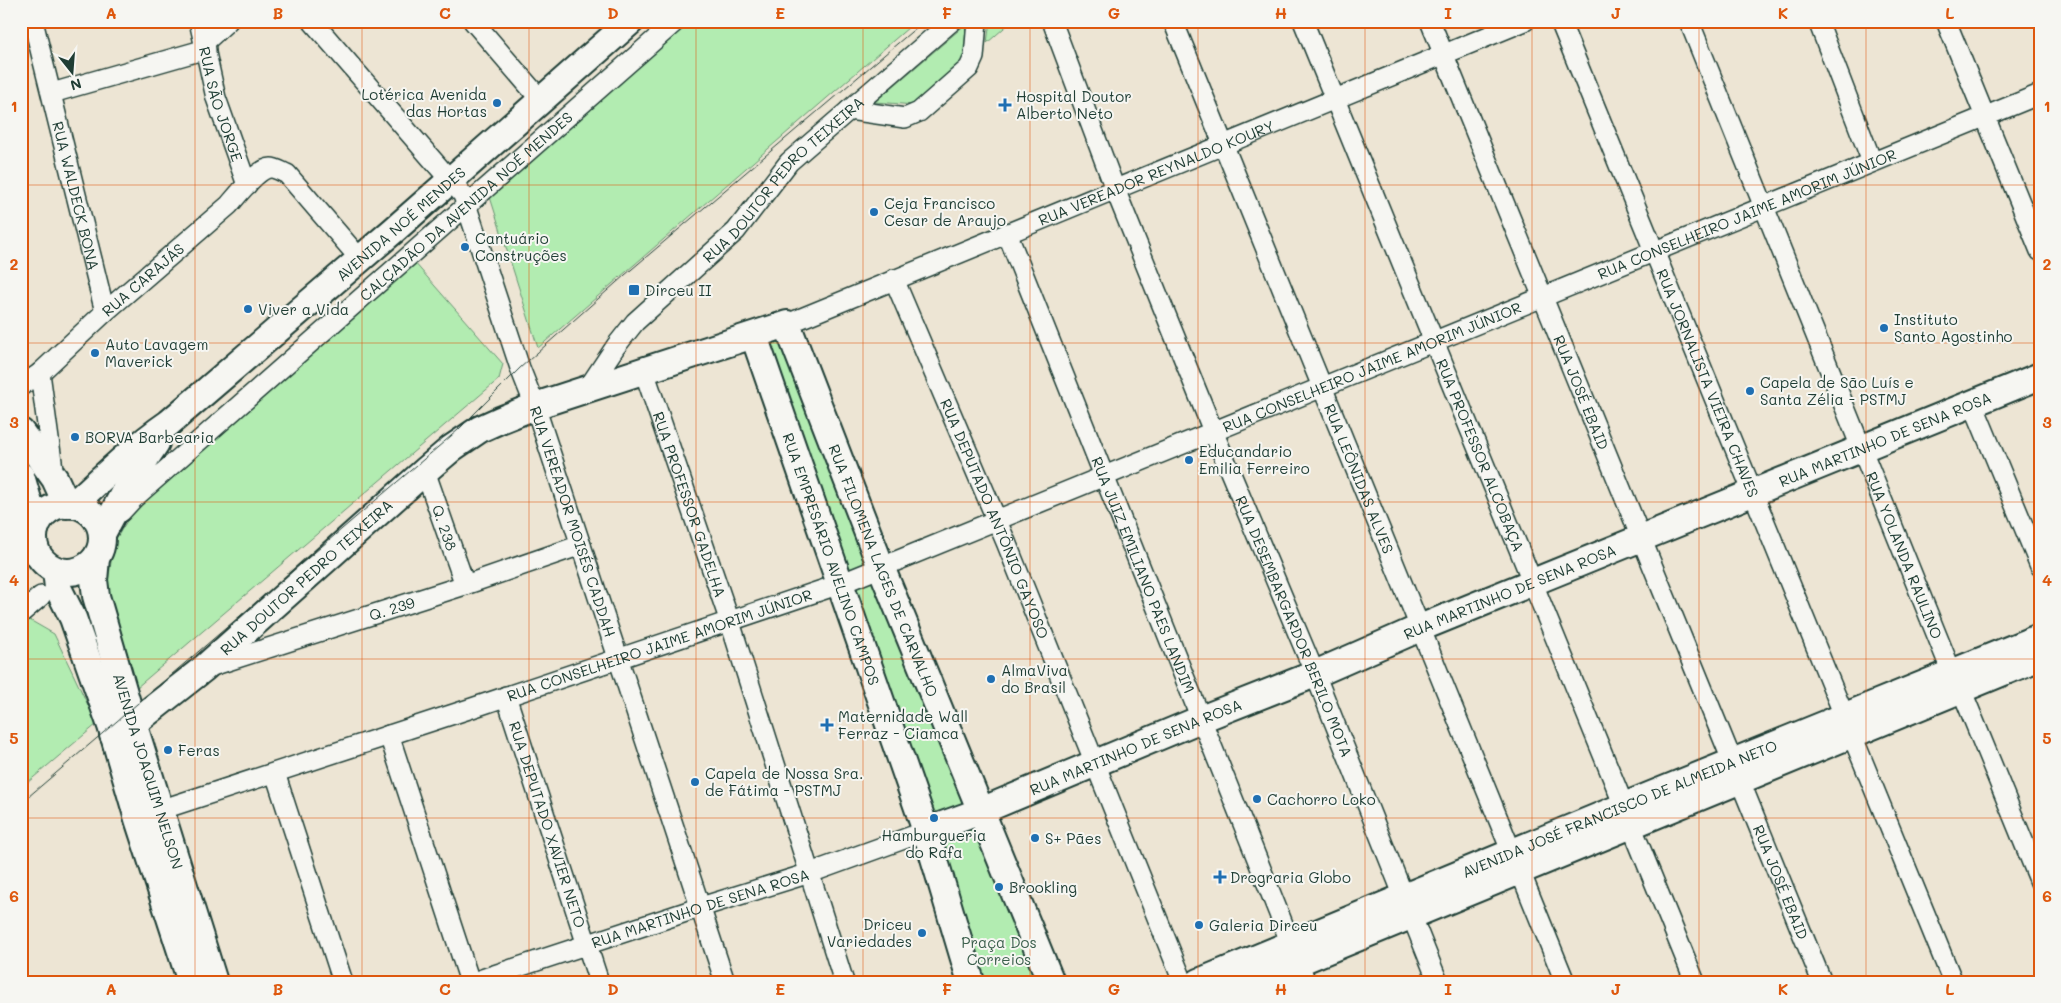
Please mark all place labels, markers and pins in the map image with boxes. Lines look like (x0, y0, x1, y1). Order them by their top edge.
place label: Lotérica Avenida das Hortas (361, 84, 487, 121)
place label: Hospital Doutor Alberto Neto (1016, 86, 1132, 123)
marker: Lotérica Avenida das Hortas (491, 97, 503, 109)
marker: Hospital Doutor Alberto Neto (998, 98, 1012, 112)
place label: Ceja Francisco Cesar de Araujo (884, 193, 1006, 230)
marker: Ceja Francisco Cesar de Araujo (868, 206, 880, 218)
place label: Cantuário Construções (475, 228, 567, 265)
marker: Cantuário Construções (459, 241, 471, 253)
place label: Dirceu II (645, 280, 712, 300)
marker: Dirceu II (627, 283, 641, 297)
place label: Viver a Vida (258, 299, 349, 319)
marker: Viver a Vida (242, 303, 254, 315)
place label: Instituto Santo Agostinho (1894, 309, 2013, 346)
marker: Instituto Santo Agostinho (1878, 322, 1890, 334)
place label: Auto Lavagem Maverick (105, 334, 208, 371)
marker: Auto Lavagem Maverick (89, 347, 101, 359)
place label: Capela de São Luís e Santa Zélia - PSTMJ (1760, 372, 1914, 409)
marker: Capela de São Luís e Santa Zélia - PSTMJ (1744, 385, 1756, 397)
place label: BORVA Barbearia (85, 427, 214, 447)
marker: BORVA Barbearia (69, 431, 81, 443)
place label: Educandario Emilia Ferreiro (1199, 441, 1310, 478)
marker: Educandario Emilia Ferreiro (1183, 454, 1195, 466)
place label: AlmaViva do Brasil (1001, 660, 1068, 697)
marker: AlmaViva do Brasil (985, 673, 997, 685)
place label: Maternidade Wall Ferraz - Ciamca (838, 706, 968, 743)
marker: Maternidade Wall Ferraz - Ciamca (820, 718, 834, 732)
place label: Feras (178, 740, 220, 760)
marker: Feras (162, 744, 174, 756)
place label: Capela de Nossa Sra. de Fátima - PSTMJ (705, 763, 864, 800)
marker: Capela de Nossa Sra. de Fátima - PSTMJ (689, 776, 701, 788)
place label: Cachorro Loko (1267, 789, 1376, 809)
marker: Cachorro Loko (1251, 793, 1263, 805)
marker: Hamburgueria do Rafa (928, 812, 940, 824)
place label: Hamburgueria do Rafa (882, 825, 986, 862)
place label: S+ Pães (1045, 828, 1101, 848)
marker: S+ Pães (1029, 832, 1041, 844)
place label: Drograria Globo (1230, 867, 1351, 887)
marker: Drograria Globo (1214, 871, 1226, 883)
place label: Brookling (1009, 877, 1077, 897)
marker: Brookling (993, 881, 1005, 893)
place label: Driceu Variedades (827, 914, 912, 951)
place label: Galeria Dirceu (1209, 915, 1318, 935)
marker: Galeria Dirceu (1193, 919, 1205, 931)
marker: Driceu Variedades (916, 927, 928, 939)

